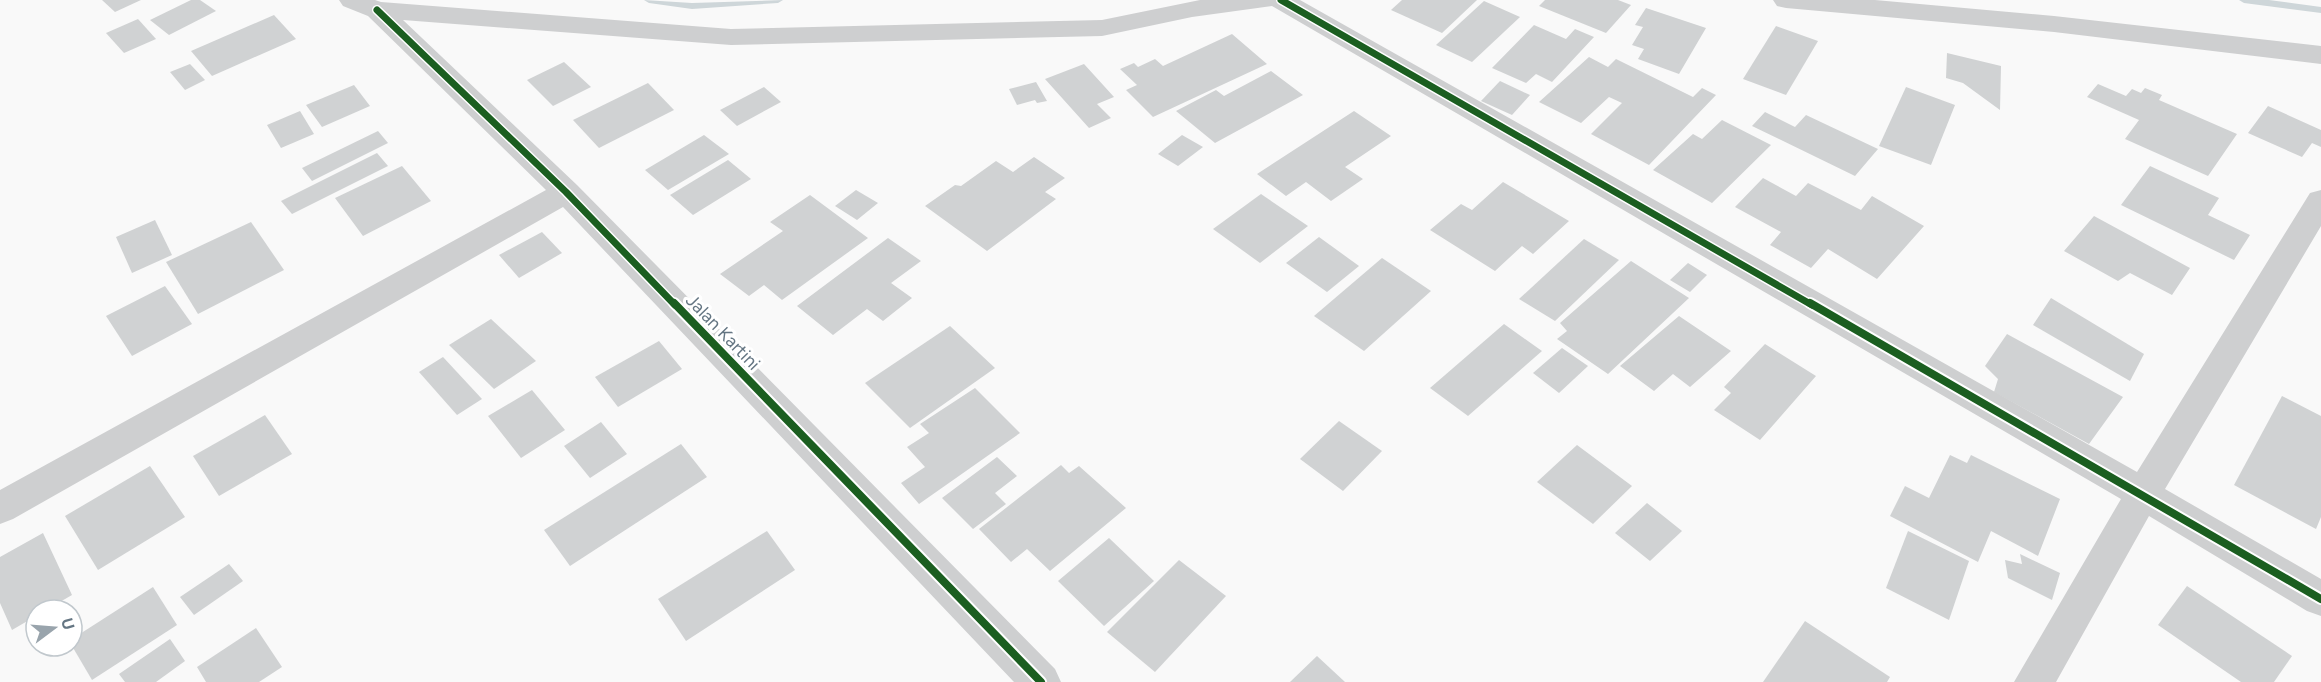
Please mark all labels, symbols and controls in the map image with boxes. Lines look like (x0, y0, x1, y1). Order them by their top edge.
street label: Jalan Kartini (681, 289, 765, 375)
north arrow (24, 598, 84, 658)
text: U (57, 616, 79, 632)

